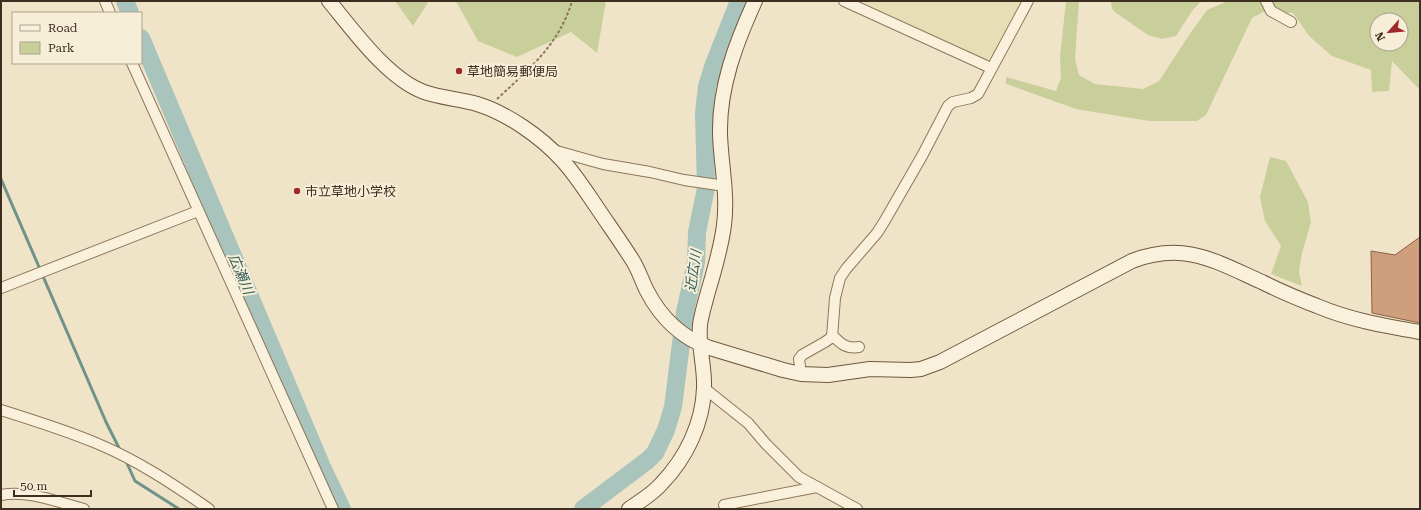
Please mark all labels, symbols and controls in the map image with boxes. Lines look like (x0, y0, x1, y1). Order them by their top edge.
legend (12, 12, 142, 64)
north arrow (1369, 12, 1409, 52)
text: Road (48, 21, 78, 35)
text: N (1373, 29, 1388, 43)
text: Park (48, 41, 75, 55)
place label: 草地簡易郵便局 (467, 64, 558, 79)
marker: 草地簡易郵便局 (454, 66, 464, 76)
place label: 市立草地小学校 (305, 184, 396, 199)
marker: 市立草地小学校 (292, 186, 302, 196)
water label: 近広川 (682, 247, 704, 293)
water label: 広瀬川 (225, 252, 257, 298)
scale bar (14, 472, 91, 498)
text: 50 m (20, 479, 47, 493)

